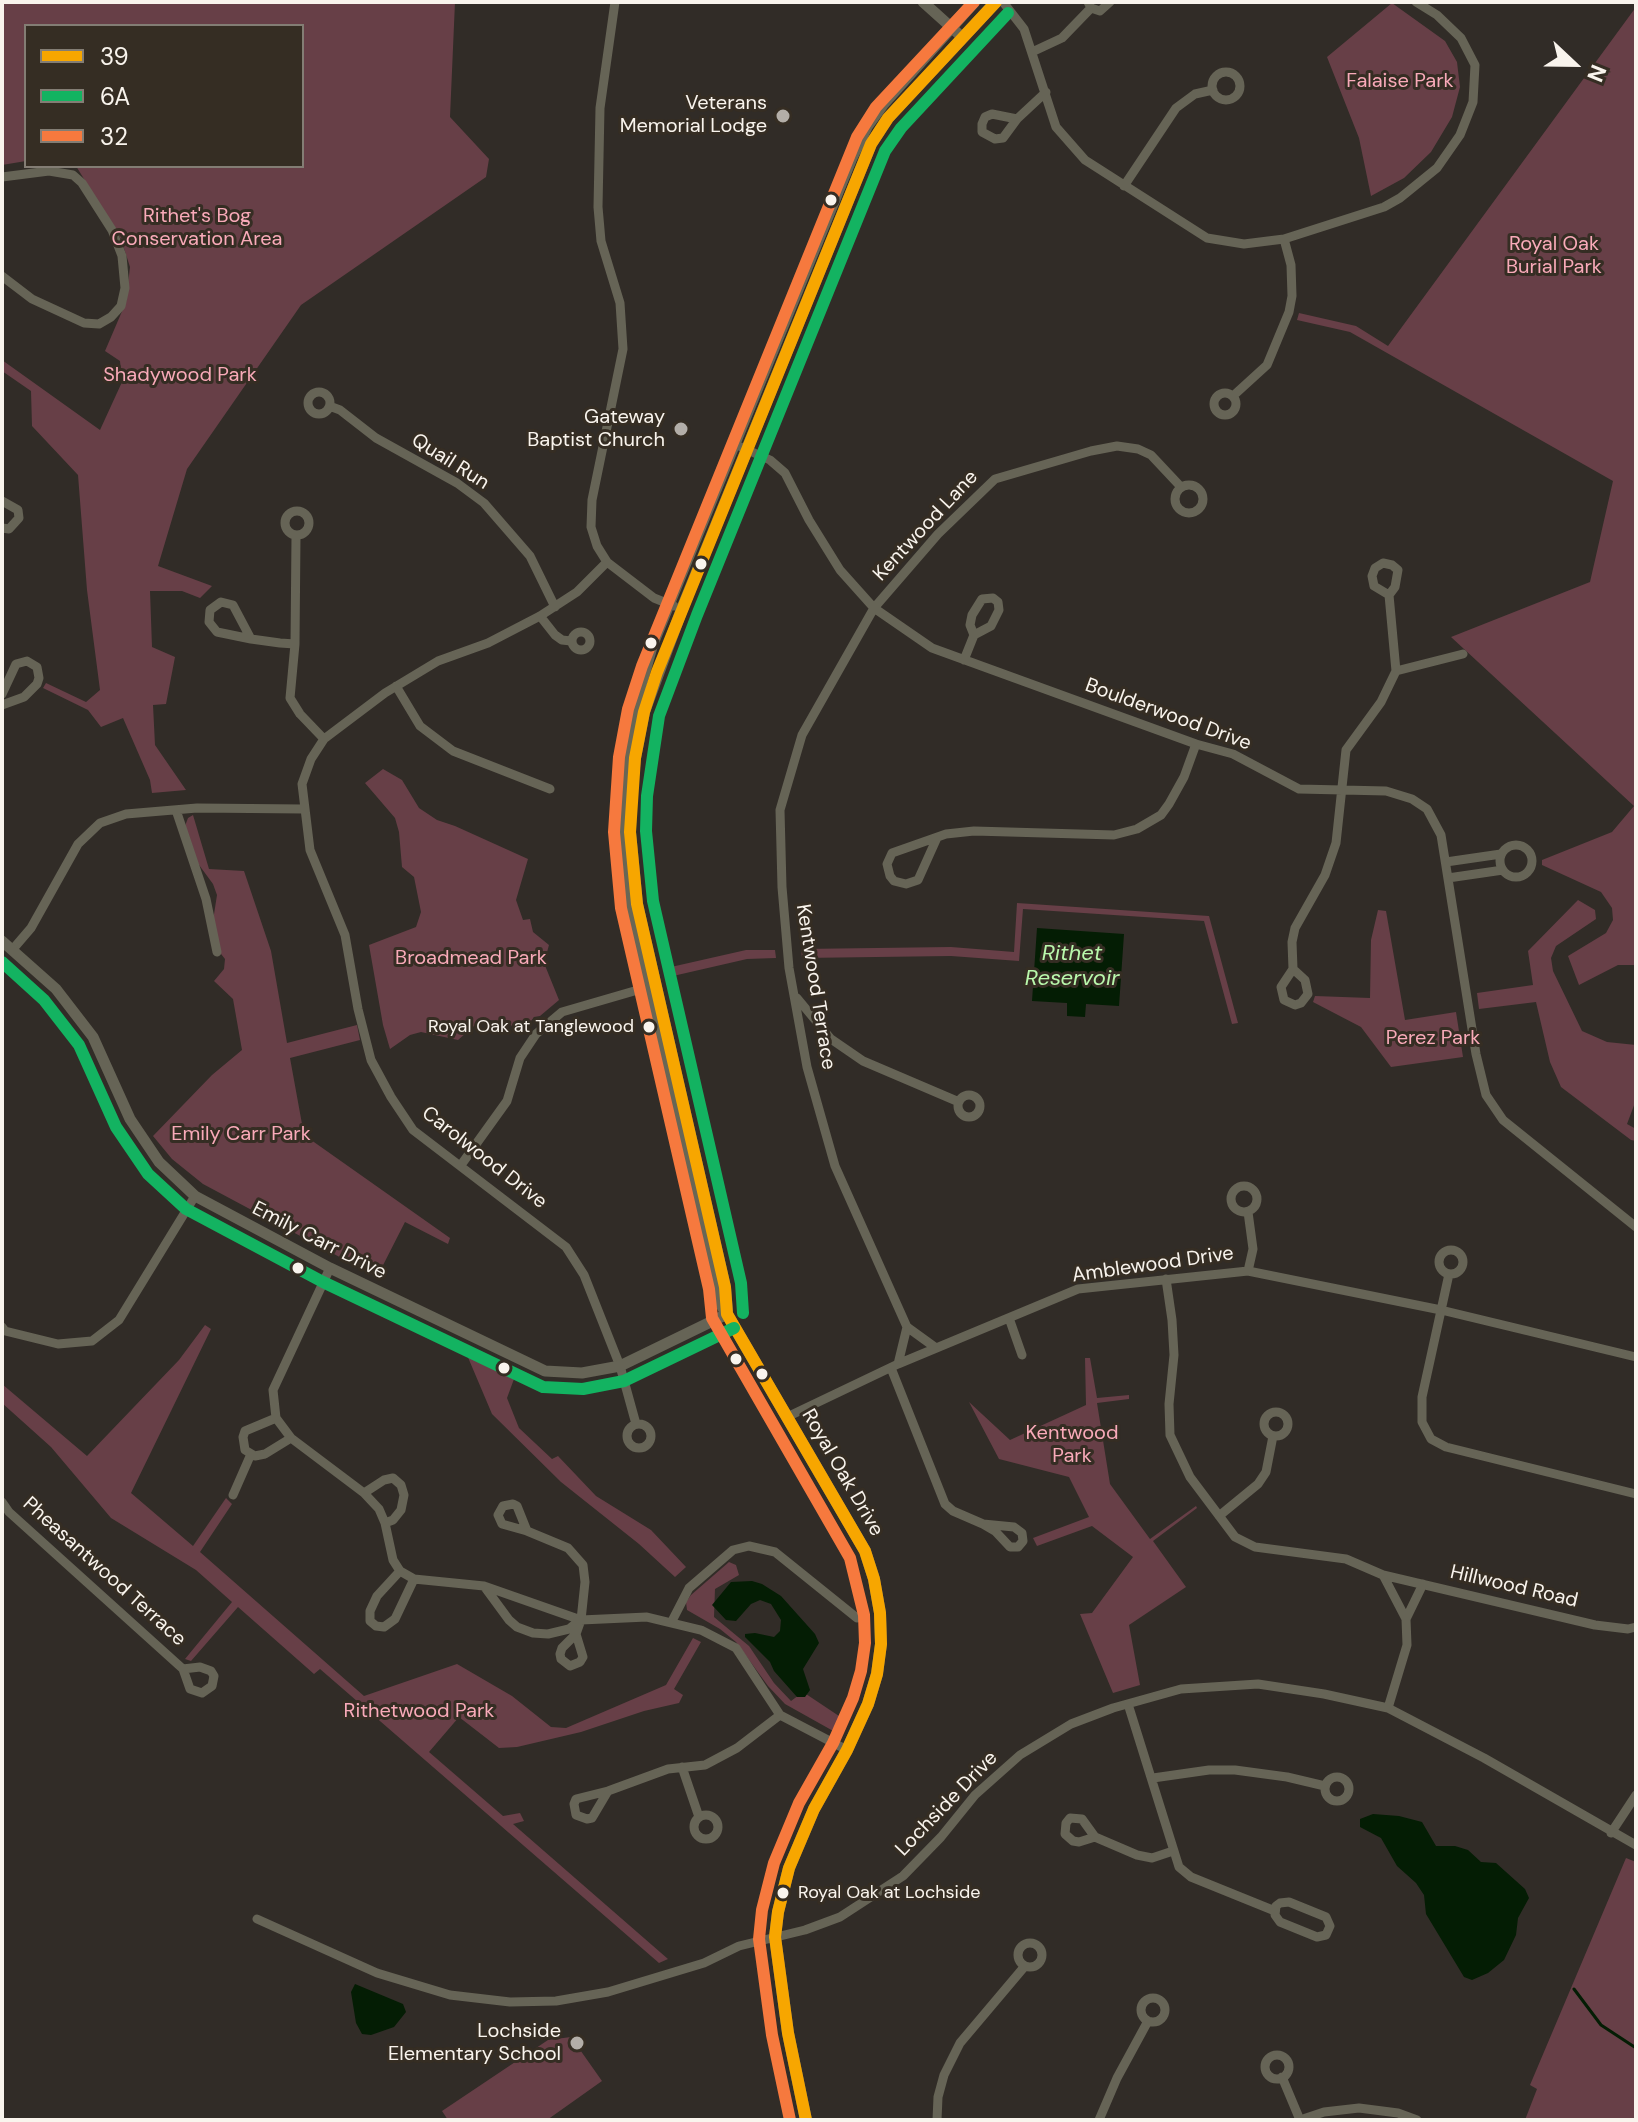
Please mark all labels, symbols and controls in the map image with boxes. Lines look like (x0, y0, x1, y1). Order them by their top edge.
legend (24, 24, 304, 168)
north arrow (1534, 24, 1614, 104)
text: 39 (100, 41, 129, 72)
text: N (1580, 60, 1613, 86)
park label: Falaise Park (1346, 70, 1454, 94)
text: 6A (100, 81, 130, 112)
place label: Veterans Memorial Lodge (620, 92, 767, 139)
marker: Veterans Memorial Lodge (774, 107, 792, 125)
text: 32 (100, 121, 128, 152)
unlabelled marker (823, 192, 839, 208)
park label: Rithet's Bog Conservation Area (112, 205, 282, 252)
park label: Royal Oak Burial Park (1506, 233, 1602, 280)
park label: Shadywood Park (103, 364, 257, 388)
place label: Gateway Baptist Church (527, 406, 665, 453)
marker: Gateway Baptist Church (672, 420, 690, 438)
street label: Quail Run (407, 429, 493, 495)
street label: Kentwood Lane (869, 466, 983, 586)
unlabelled marker (693, 556, 709, 572)
unlabelled marker (643, 635, 659, 651)
street label: Boulderwood Drive (1082, 674, 1254, 756)
street label: Kentwood Terrace (790, 902, 840, 1072)
water label: Rithet Reservoir (1025, 941, 1119, 992)
park label: Broadmead Park (395, 947, 547, 971)
place label: Royal Oak at Tanglewood (428, 1016, 634, 1038)
marker: Royal Oak at Tanglewood (641, 1019, 657, 1035)
park label: Perez Park (1386, 1027, 1480, 1051)
street label: Carolwood Drive (417, 1102, 551, 1214)
park label: Emily Carr Park (171, 1123, 311, 1147)
street label: Emily Carr Drive (248, 1197, 390, 1285)
street label: Amblewood Drive (1071, 1242, 1235, 1288)
unlabelled marker (290, 1260, 306, 1276)
unlabelled marker (728, 1351, 744, 1367)
unlabelled marker (496, 1360, 512, 1376)
unlabelled marker (754, 1366, 770, 1382)
street label: Royal Oak Drive (796, 1405, 888, 1541)
park label: Kentwood Park (1026, 1422, 1118, 1469)
street label: Pheasantwood Terrace (17, 1492, 191, 1652)
street label: Hillwood Road (1448, 1561, 1580, 1613)
park label: Rithetwood Park (344, 1700, 494, 1724)
street label: Lochside Drive (891, 1747, 1003, 1861)
place label: Royal Oak at Lochside (798, 1882, 980, 1904)
marker: Royal Oak at Lochside (775, 1885, 791, 1901)
place label: Lochside Elementary School (388, 2020, 561, 2067)
marker: Lochside Elementary School (568, 2034, 586, 2052)

